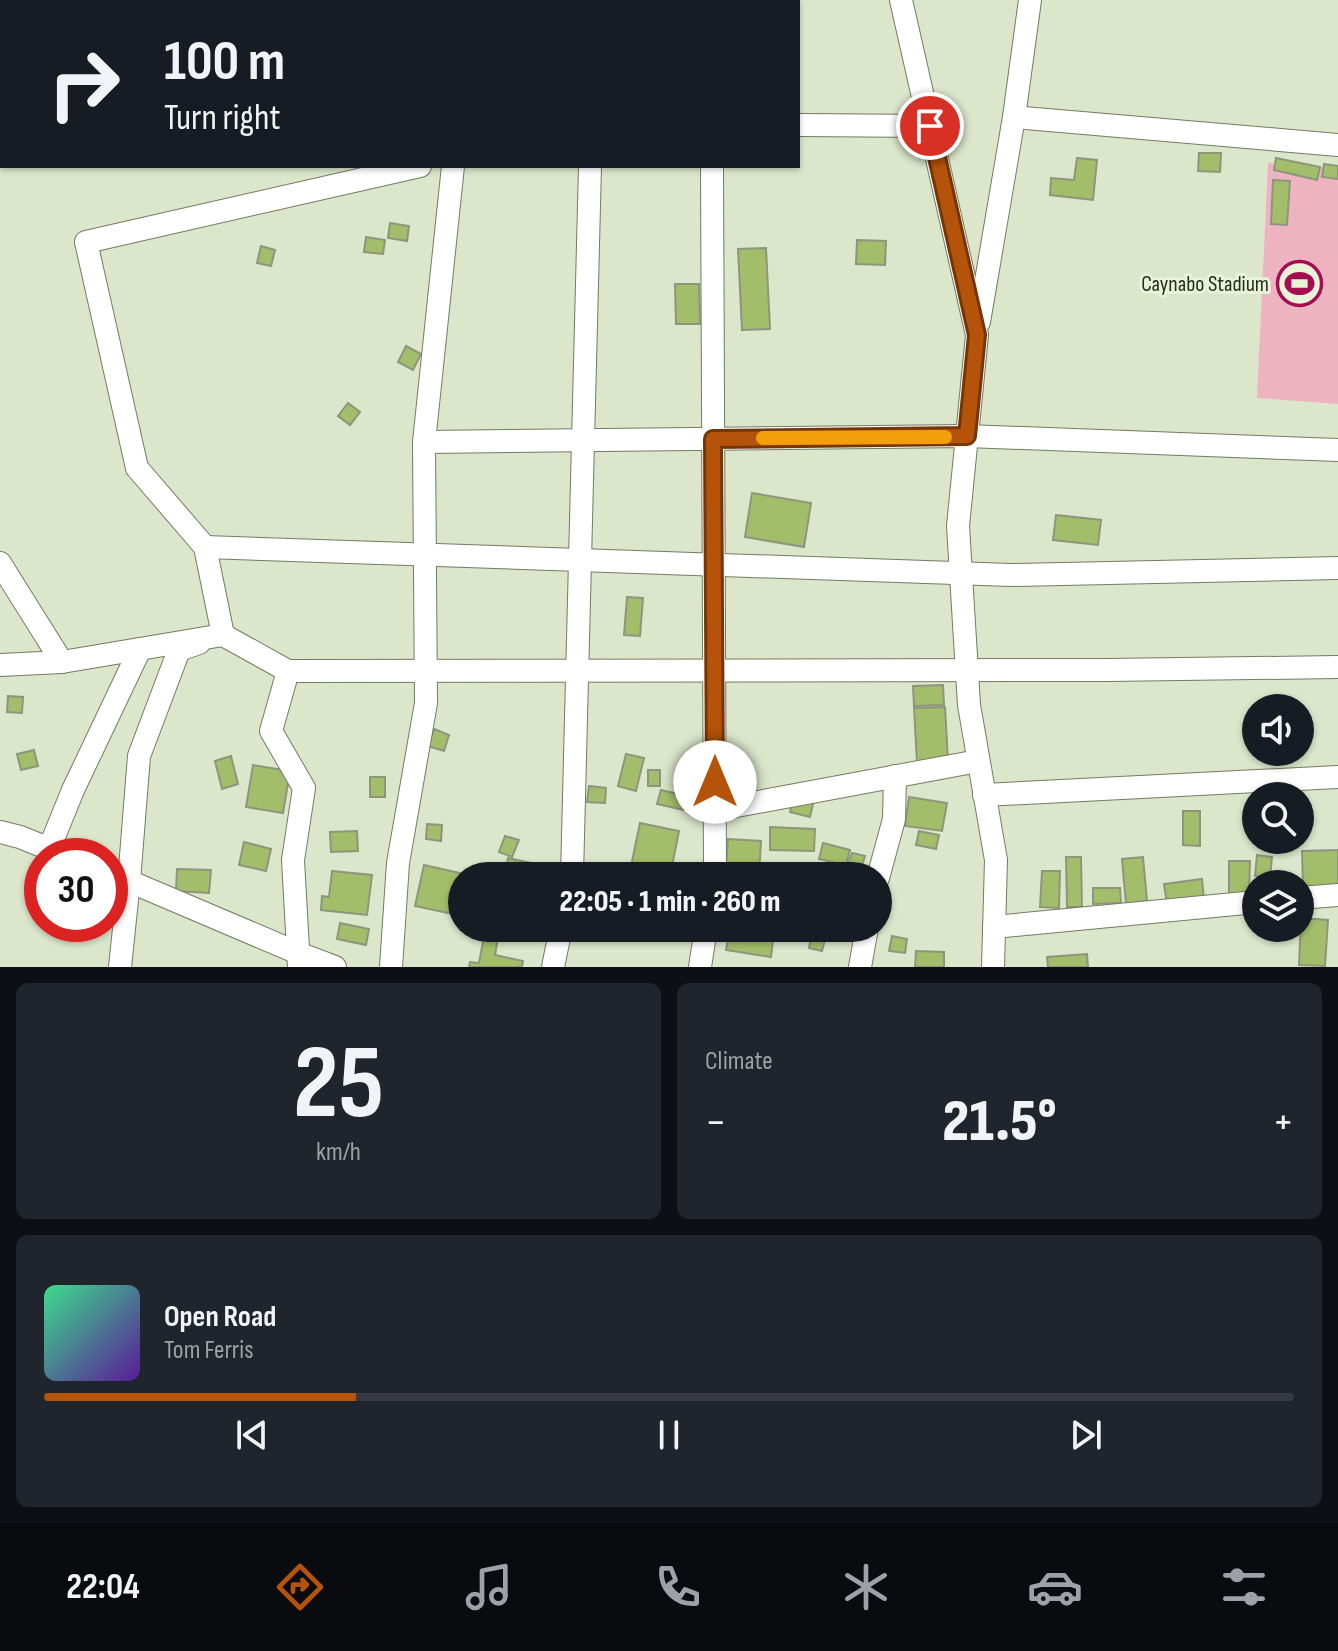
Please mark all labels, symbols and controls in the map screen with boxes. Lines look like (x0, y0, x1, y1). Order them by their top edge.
text: 100 m (164, 29, 285, 96)
icon: right (32, 32, 136, 136)
pin (896, 92, 964, 160)
text: Turn right (164, 97, 281, 140)
icon: arrive (908, 104, 952, 148)
sports icon: Caynabo Stadium (1276, 259, 1324, 307)
place label: Caynabo Stadium (1141, 271, 1269, 298)
map controls (1242, 694, 1314, 942)
button: sound (1242, 694, 1314, 766)
position arrow (673, 740, 757, 824)
button: search (1242, 782, 1314, 854)
speed limit sign: 30 (24, 838, 128, 942)
button: layers (1242, 870, 1314, 942)
text: 22:05 · 1 min · 260 m (560, 884, 780, 920)
text: 25 (293, 1022, 384, 1147)
text: Climate (705, 1046, 773, 1077)
text: 21.5° (942, 1086, 1057, 1158)
text: − (705, 1096, 727, 1149)
text: + (1272, 1096, 1294, 1149)
text: km/h (316, 1137, 361, 1168)
text: Open Road (164, 1299, 276, 1335)
text: Tom Ferris (164, 1335, 254, 1366)
icon: previous (230, 1413, 274, 1457)
icon: pause (647, 1413, 691, 1457)
icon: next (1064, 1413, 1108, 1457)
icon: directions (272, 1559, 328, 1615)
icon: music (461, 1559, 517, 1615)
icon: phone (650, 1559, 706, 1615)
icon: climate (838, 1559, 894, 1615)
icon: car (1027, 1559, 1083, 1615)
icon: filters (1216, 1559, 1272, 1615)
text: 22:04 (66, 1566, 140, 1609)

